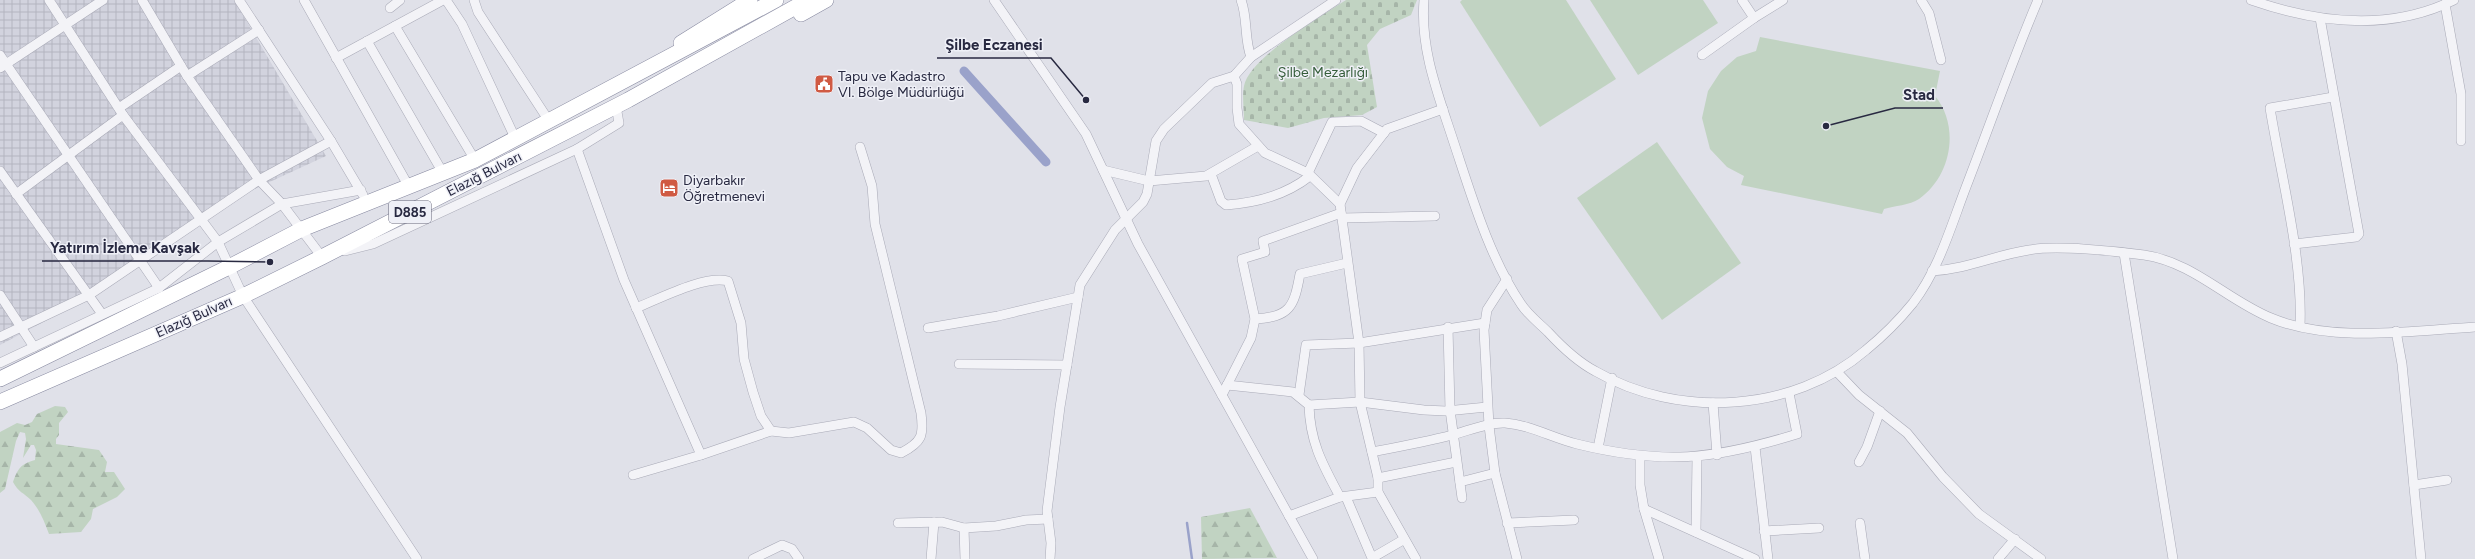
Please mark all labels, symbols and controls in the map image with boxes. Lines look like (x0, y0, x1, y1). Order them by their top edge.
callout: Şilbe Eczanesi (937, 31, 1051, 58)
text: Şilbe Eczanesi (945, 36, 1043, 54)
park label: Şilbe Mezarlığı (1278, 64, 1368, 81)
place label: Tapu ve Kadastro VI. Bölge Müdürlüğü (838, 68, 964, 101)
public building icon: Tapu ve Kadastro VI. Bölge Müdürlüğü (813, 73, 835, 95)
callout: Stad (1895, 81, 1943, 108)
text: Stad (1903, 86, 1935, 104)
street label: Elazığ Bulvarı (444, 148, 524, 200)
place label: Diyarbakır Öğretmenevi (683, 172, 765, 205)
hotel icon: Diyarbakır Öğretmenevi (658, 177, 680, 199)
road number: D885 (389, 201, 431, 223)
callout: Yatırım İzleme Kavşak (42, 234, 208, 261)
text: Yatırım İzleme Kavşak (50, 238, 200, 257)
street label: Elazığ Bulvarı (153, 293, 235, 341)

